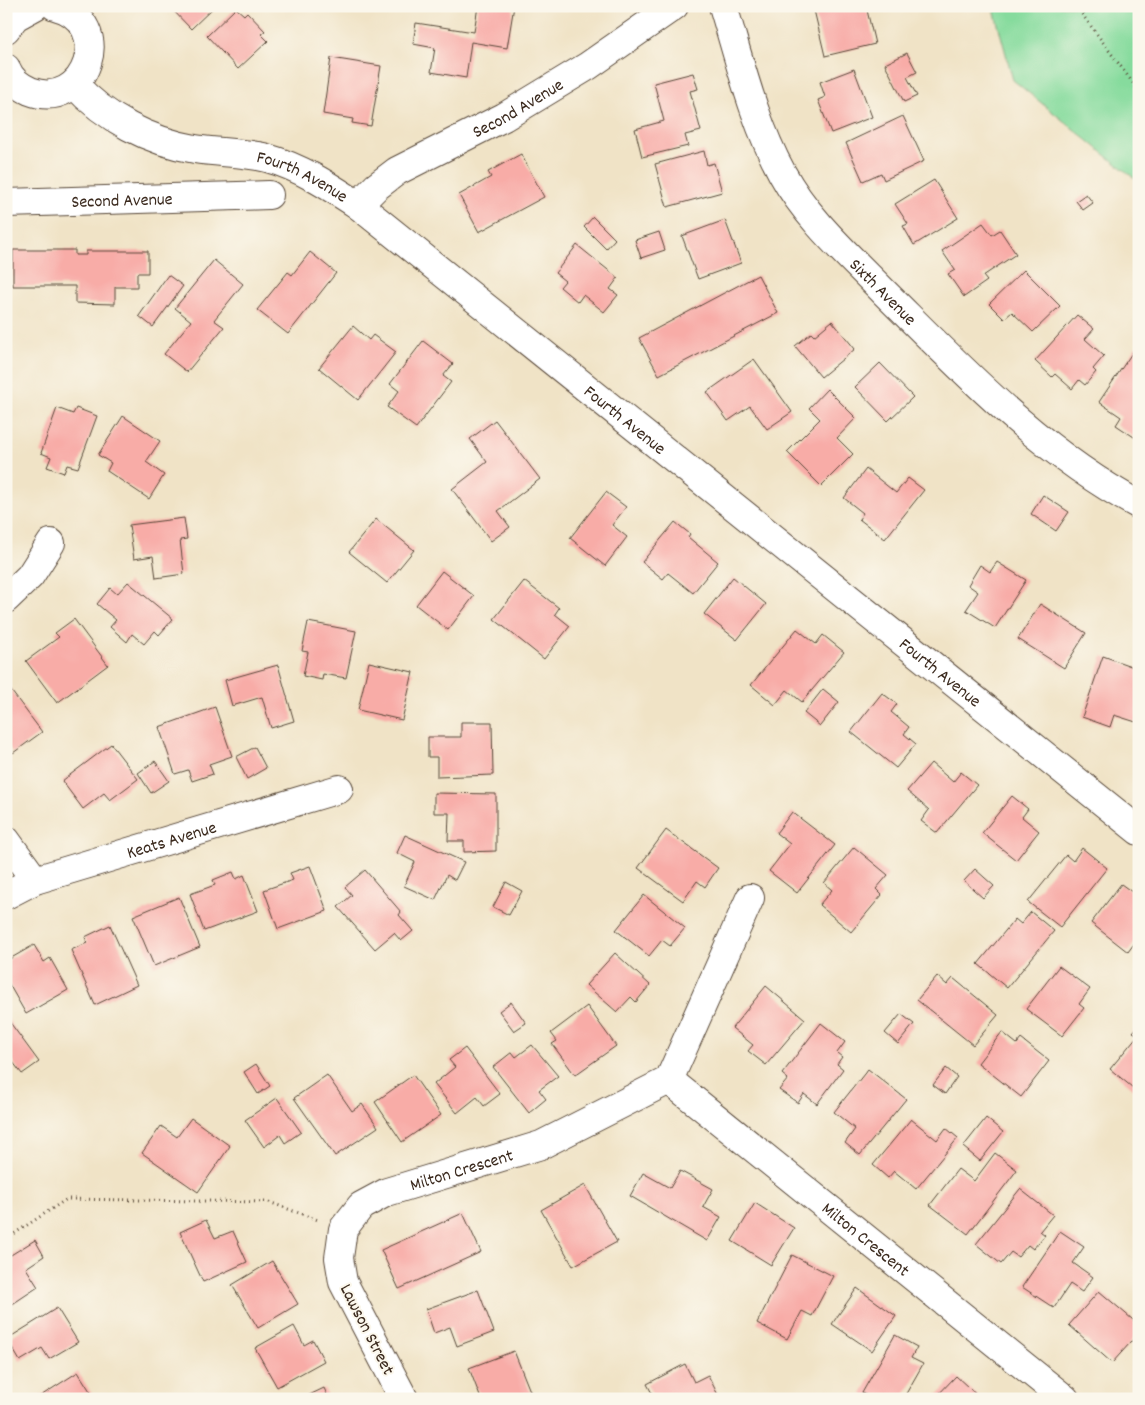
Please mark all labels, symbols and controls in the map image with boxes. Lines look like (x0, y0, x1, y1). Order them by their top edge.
street label: Second Avenue (469, 74, 569, 146)
street label: Fourth Avenue (254, 146, 352, 210)
street label: Second Avenue (71, 188, 173, 216)
street label: Sixth Avenue (842, 254, 921, 332)
street label: Fourth Avenue (577, 381, 670, 462)
street label: Fourth Avenue (893, 633, 986, 715)
street label: Keats Avenue (124, 816, 220, 867)
street label: Milton Crescent (407, 1144, 517, 1199)
street label: Milton Crescent (815, 1198, 914, 1284)
street label: Lawson Street (332, 1280, 400, 1380)

